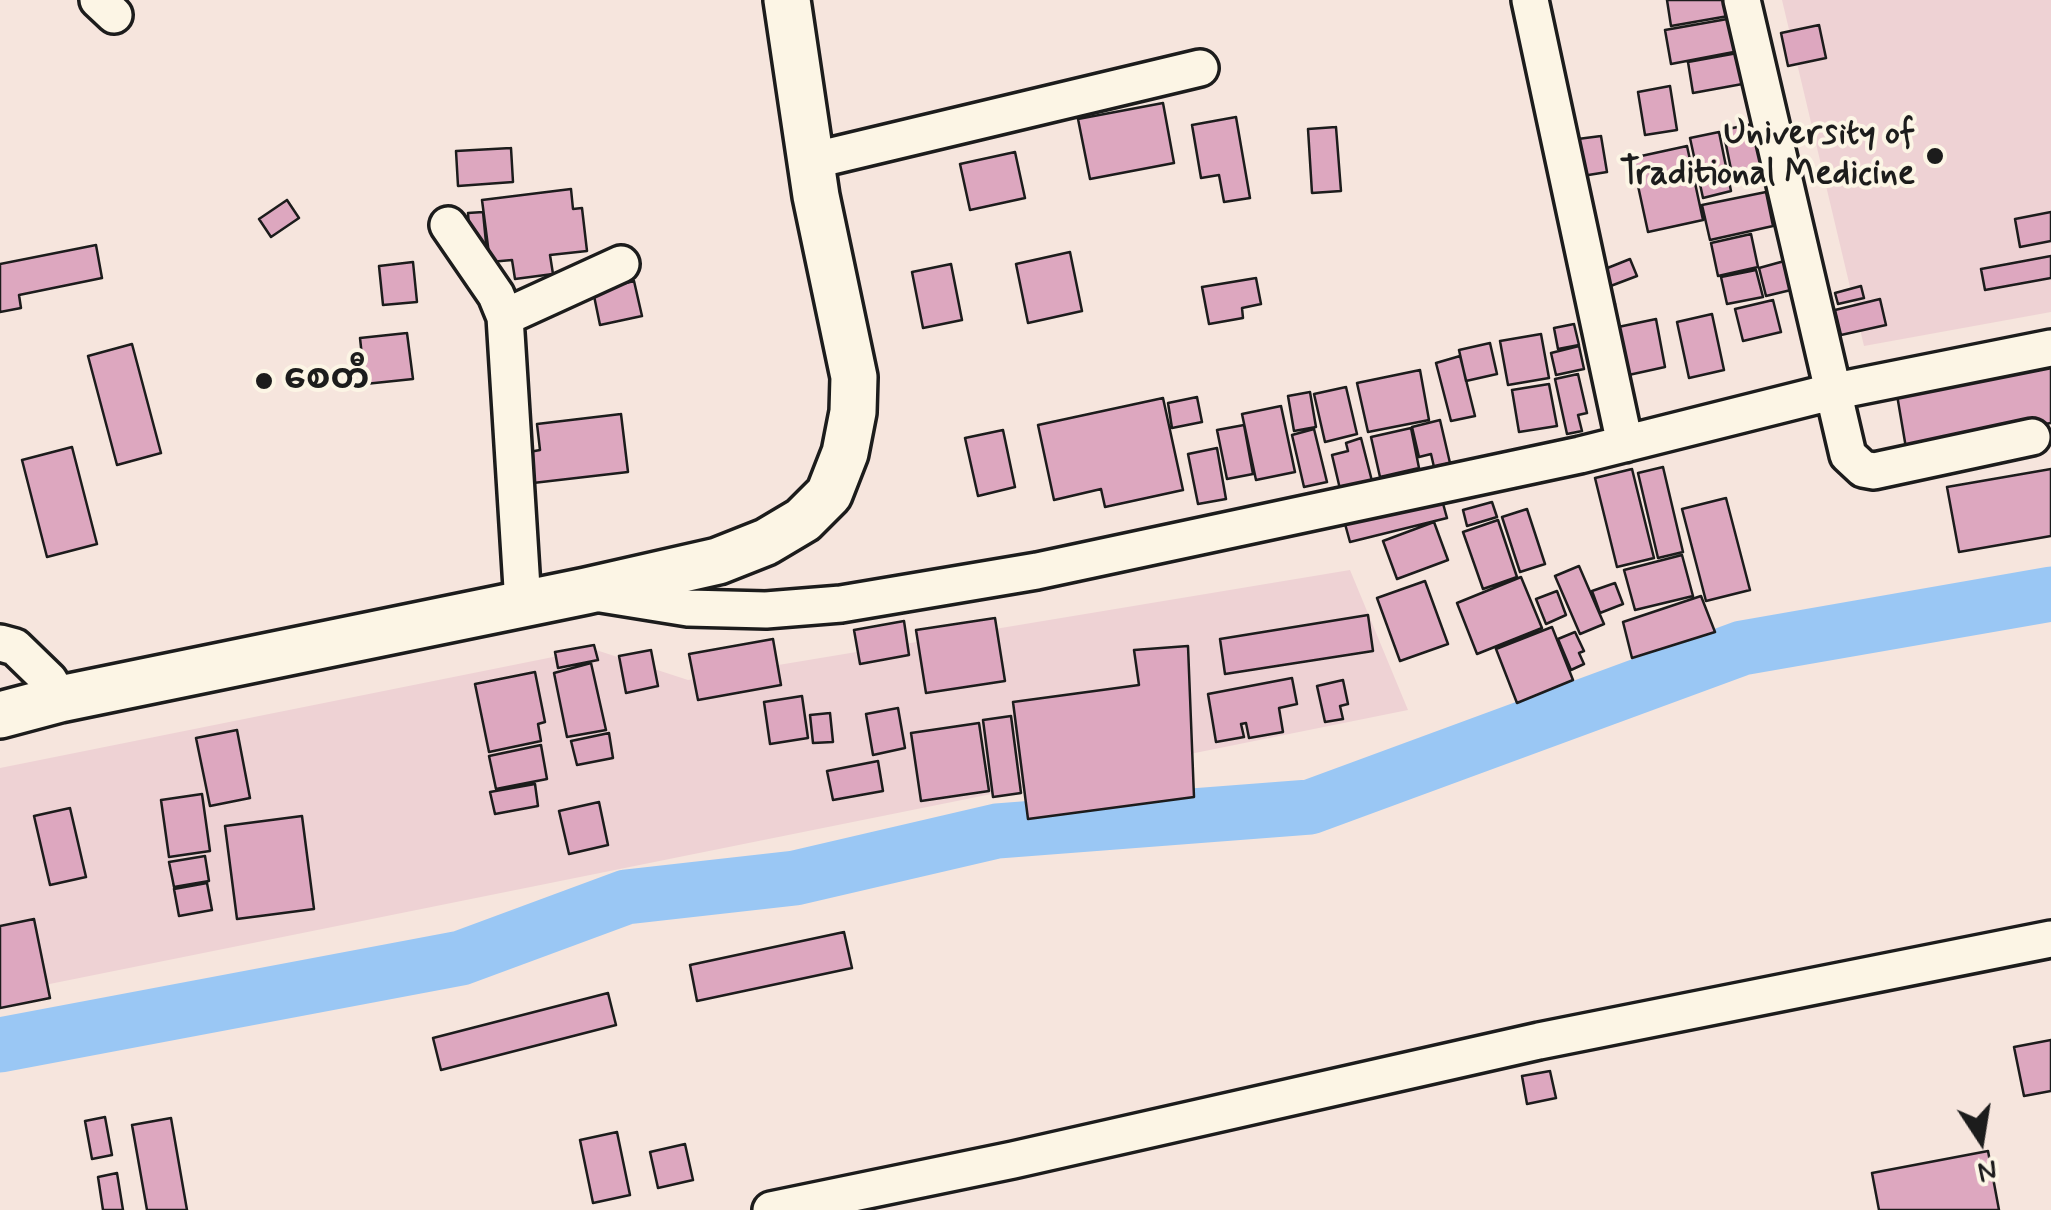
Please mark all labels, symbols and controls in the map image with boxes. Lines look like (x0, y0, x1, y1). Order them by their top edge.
place label: University of Traditional Medicine (1620, 115, 1915, 197)
marker: University of Traditional Medicine (1924, 145, 1946, 167)
place label: စေတီ (284, 360, 369, 402)
marker: စေတီ (253, 370, 275, 392)
north arrow (1931, 1090, 2031, 1190)
text: N (1974, 1150, 2000, 1190)

